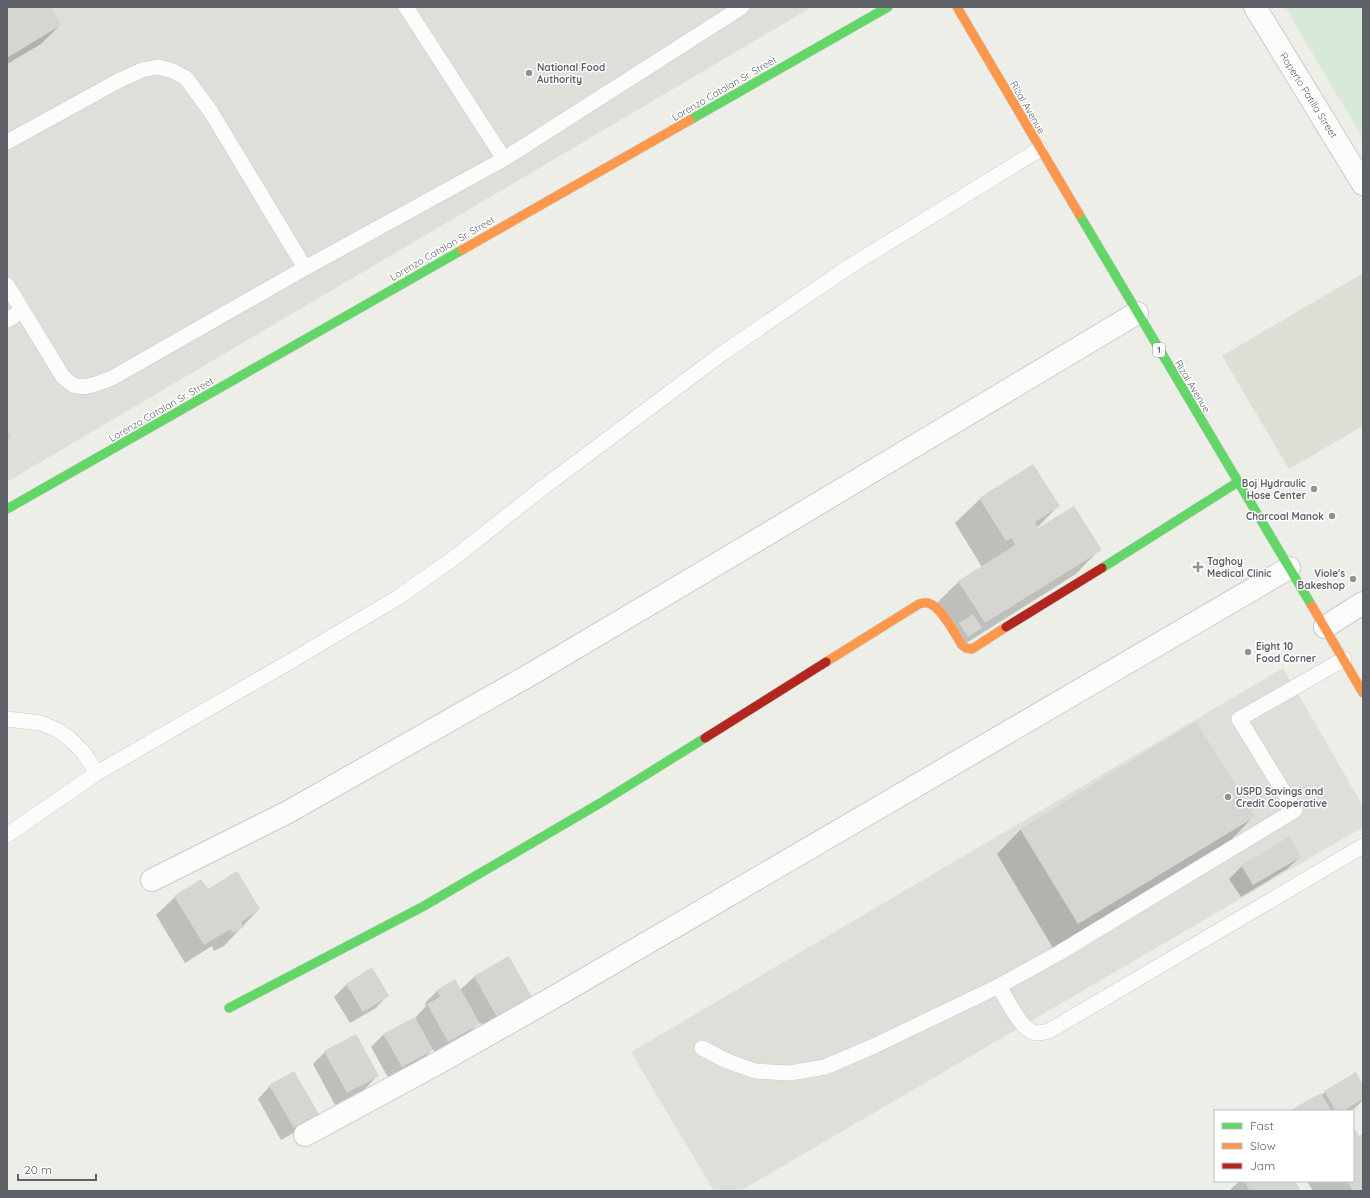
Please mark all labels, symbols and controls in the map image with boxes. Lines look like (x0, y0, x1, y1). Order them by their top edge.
street label: Roperto Patilla Street (1277, 50, 1341, 141)
street label: Lorenzo Catalan Sr. Street (669, 53, 780, 124)
place label: National Food Authority (537, 61, 605, 86)
marker: National Food Authority (524, 68, 534, 78)
street label: Rizal Avenue (1007, 78, 1048, 136)
street label: Lorenzo Catalan Sr. Street (387, 213, 498, 284)
road number: 1 (1153, 343, 1165, 357)
street label: Rizal Avenue (1172, 358, 1213, 415)
street label: Lorenzo Catalan Sr. Street (106, 374, 217, 445)
place label: Boj Hydraulic Hose Center (1242, 477, 1307, 502)
marker: Boj Hydraulic Hose Center (1309, 484, 1319, 494)
place label: Charcoal Manok (1246, 510, 1324, 523)
marker: Charcoal Manok (1327, 511, 1337, 521)
place label: Taghoy Medical Clinic (1207, 555, 1272, 580)
marker: Taghoy Medical Clinic (1192, 561, 1204, 573)
place label: Viole's Bakeshop (1298, 567, 1345, 592)
marker: Viole's Bakeshop (1348, 574, 1358, 584)
place label: Eight 10 Food Corner (1256, 640, 1317, 665)
marker: Eight 10 Food Corner (1243, 647, 1253, 657)
place label: USPD Savings and Credit Cooperative (1236, 785, 1327, 810)
marker: USPD Savings and Credit Cooperative (1223, 792, 1233, 802)
legend (1214, 1110, 1354, 1182)
text: Fast (1250, 1118, 1274, 1133)
text: Slow (1250, 1138, 1276, 1153)
scale bar (18, 1156, 96, 1182)
text: Jam (1250, 1158, 1275, 1173)
text: 20 m (24, 1162, 52, 1177)

